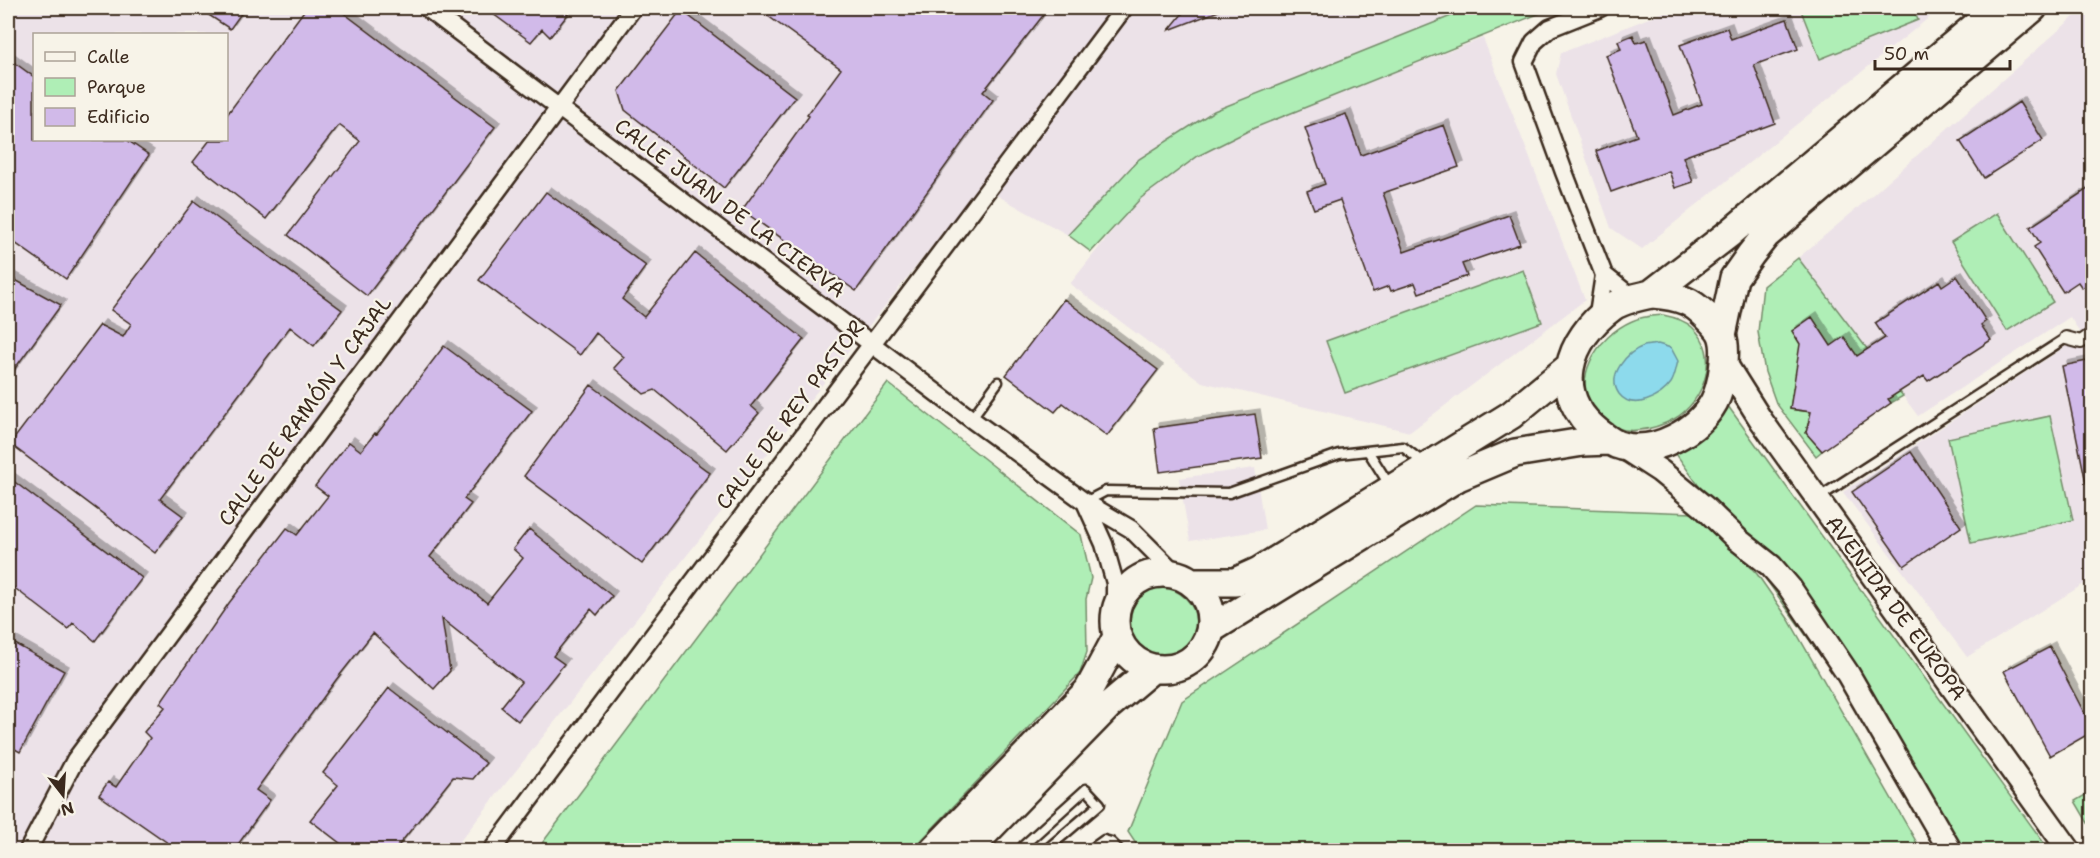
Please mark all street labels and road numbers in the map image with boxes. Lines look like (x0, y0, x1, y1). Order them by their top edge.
street label: CALLE JUAN DE LA CIERVA (609, 112, 851, 304)
street label: CALLE DE RAMÓN Y CAJAL (211, 290, 398, 532)
street label: CALLE DE REY PASTOR (710, 315, 870, 515)
street label: AVENIDA DE EUROPA (1819, 510, 1973, 706)

